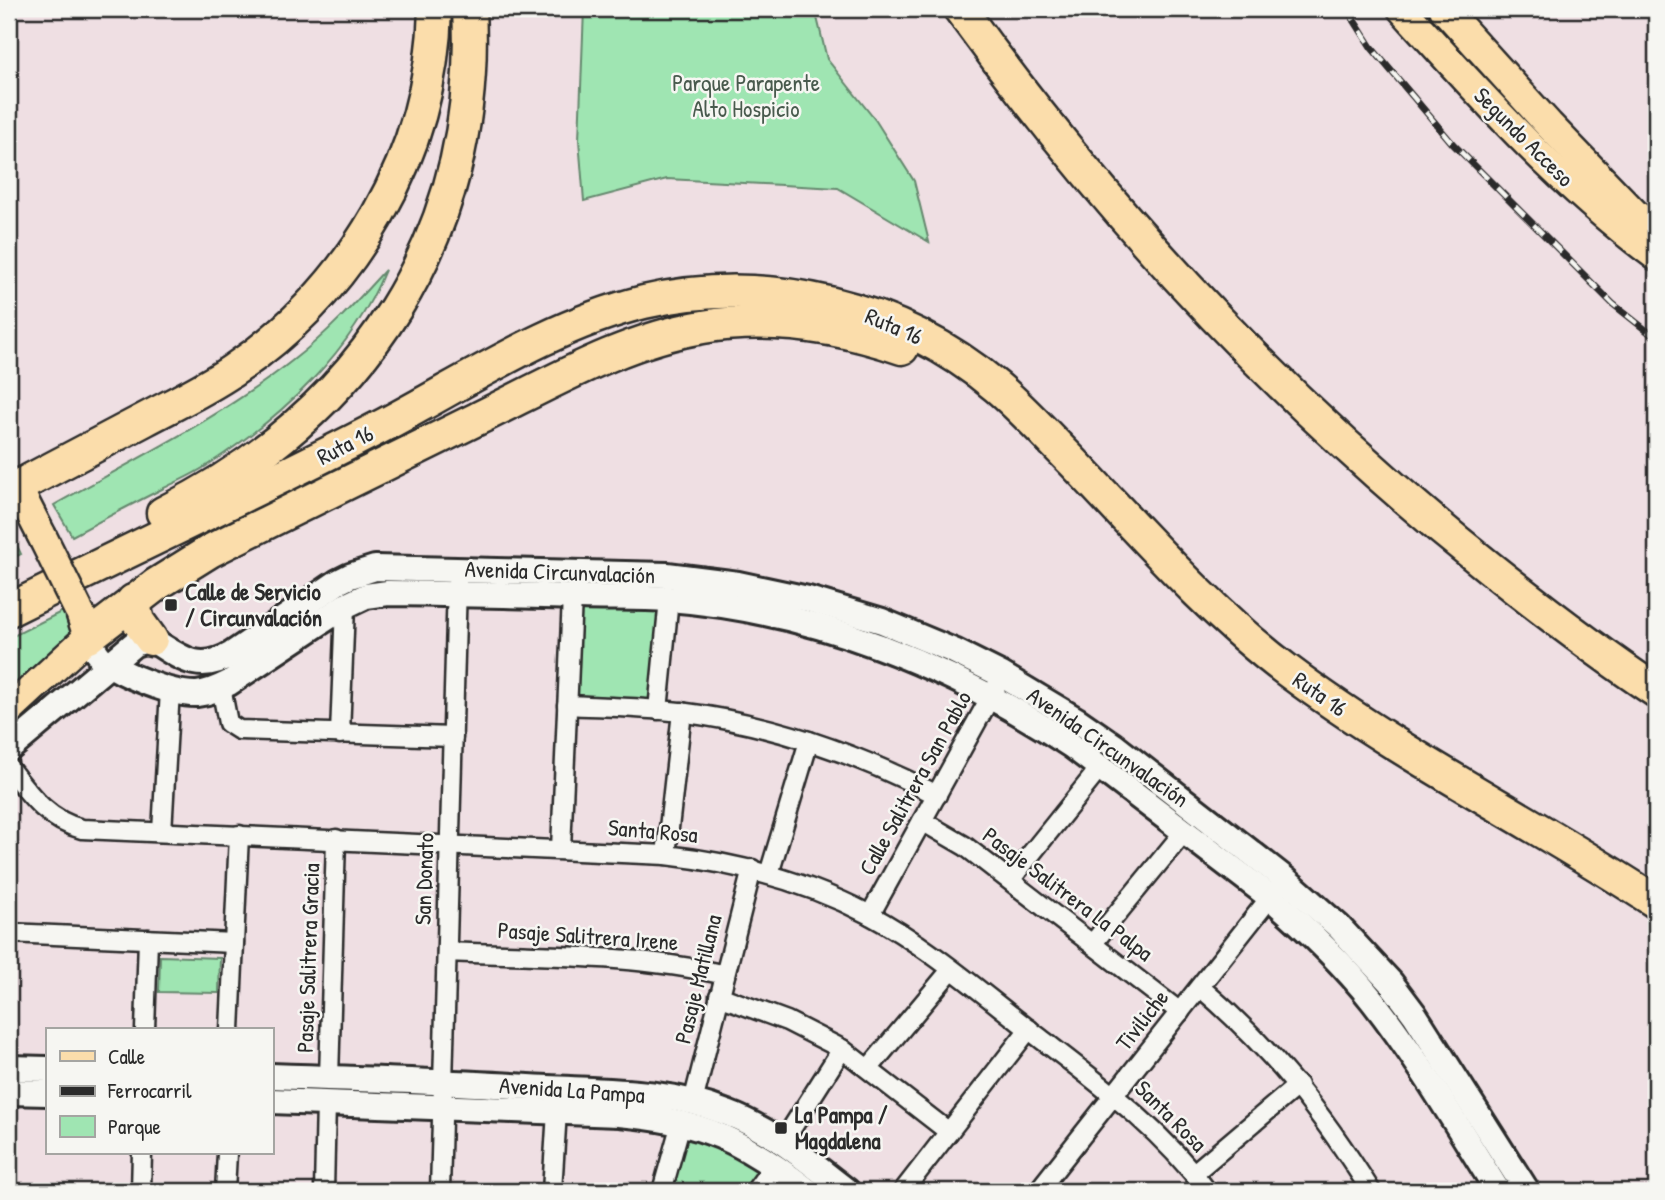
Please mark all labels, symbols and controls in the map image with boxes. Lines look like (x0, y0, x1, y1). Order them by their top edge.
park label: Parque Parapente Alto Hospicio (672, 67, 820, 124)
street label: Segundo Acceso (1468, 80, 1581, 193)
street label: Ruta 16 (861, 300, 928, 351)
street label: Ruta 16 (311, 417, 378, 472)
street label: Avenida Circunvalación (464, 553, 656, 590)
place label: Calle de Servicio / Circunvalación (185, 576, 322, 633)
marker: Calle de Servicio / Circunvalación (163, 597, 179, 613)
street label: Ruta 16 (1287, 664, 1354, 723)
street label: Avenida Circunvalación (1021, 679, 1195, 814)
street label: Calle Salitrera San Pablo (851, 685, 978, 880)
street label: Santa Rosa (607, 811, 699, 850)
street label: Pasaje Salitrera La Palpa (977, 819, 1160, 968)
street label: San Donato (406, 832, 441, 926)
street label: Pasaje Salitrera Gracia (289, 863, 326, 1053)
street label: Pasaje Matillana (667, 911, 729, 1047)
street label: Pasaje Salitrera Irene (497, 914, 679, 957)
street label: Tiviliche (1108, 983, 1175, 1057)
legend (46, 1028, 273, 1154)
text: Calle (108, 1042, 145, 1071)
street label: Avenida La Pampa (498, 1069, 646, 1110)
street label: Santa Rosa (1129, 1073, 1214, 1158)
text: Ferrocarril (107, 1076, 192, 1105)
place label: La Pampa / Magdalena (795, 1099, 888, 1157)
text: Parque (108, 1112, 161, 1141)
marker: La Pampa / Magdalena (773, 1120, 789, 1136)

